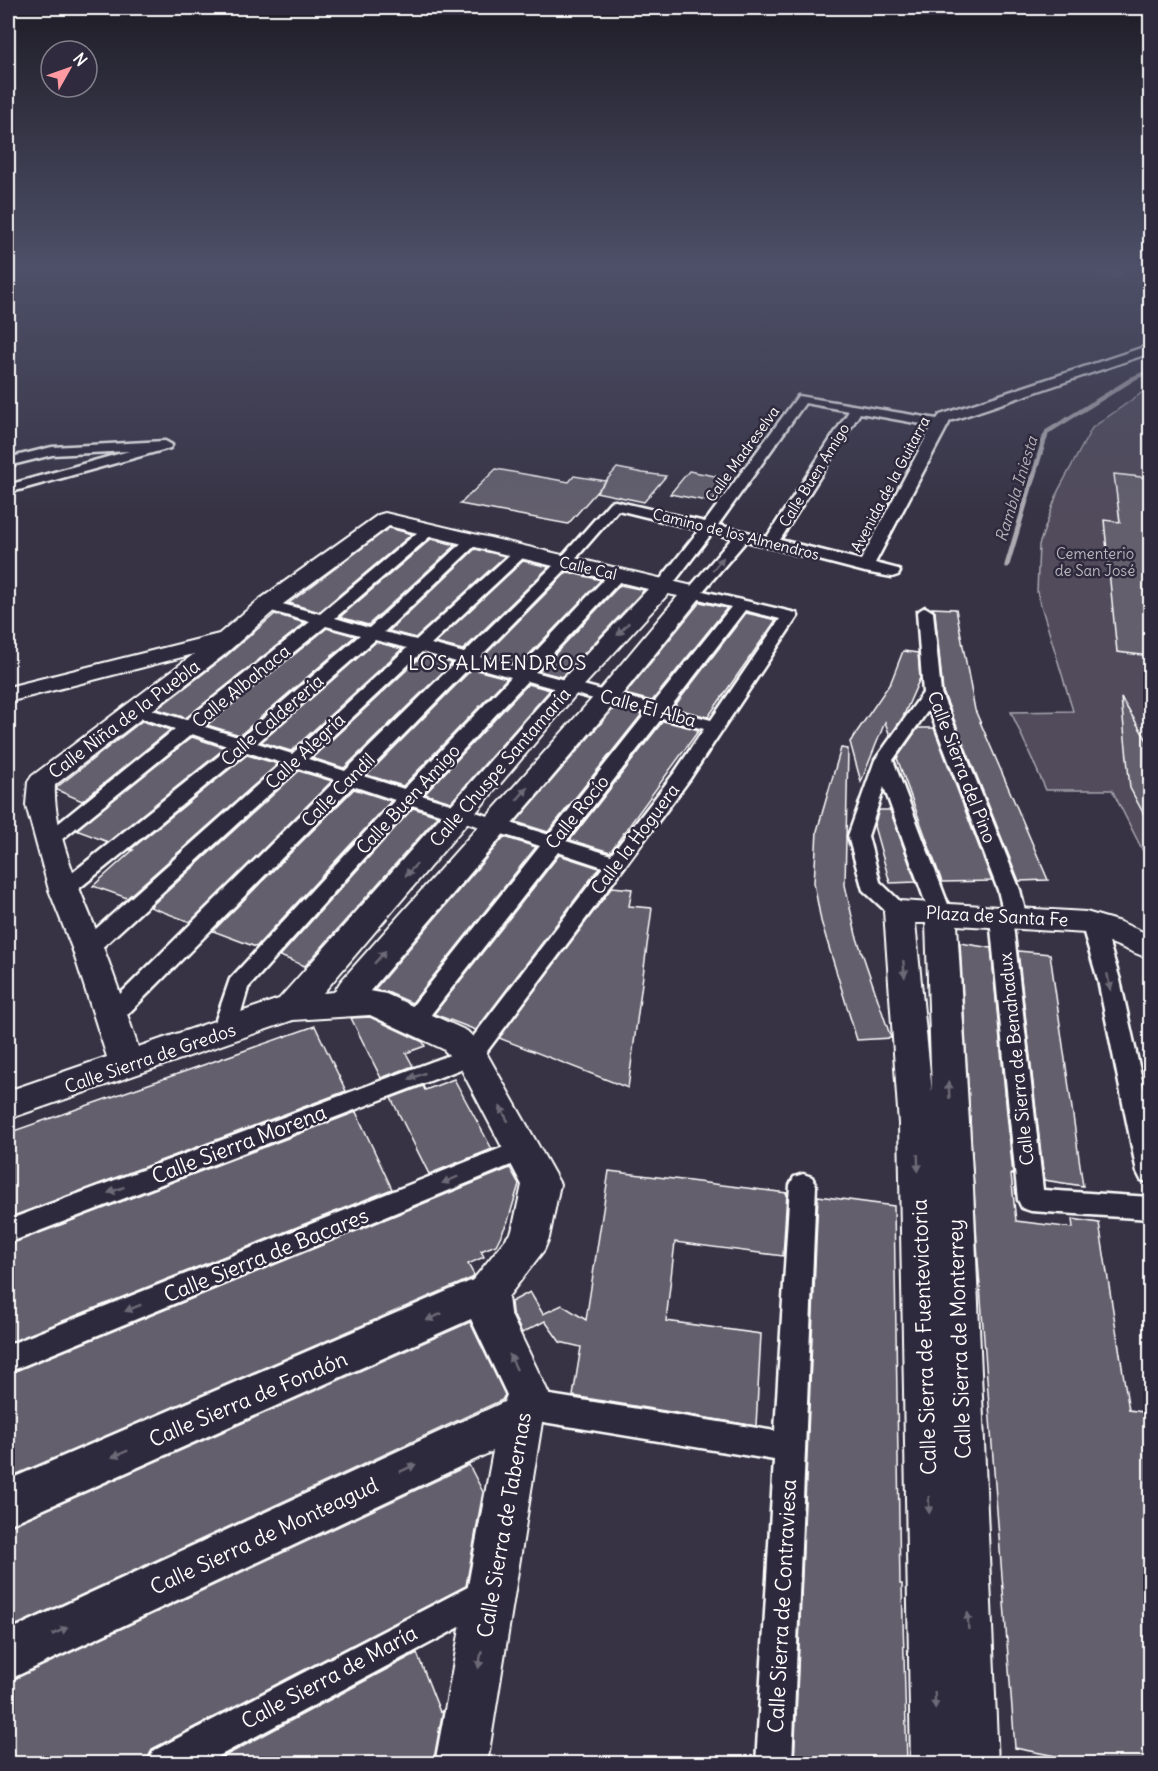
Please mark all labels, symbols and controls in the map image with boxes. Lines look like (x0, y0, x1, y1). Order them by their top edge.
north arrow (39, 39, 99, 99)
text: N (69, 49, 92, 70)
street label: Calle Madreselva (701, 402, 783, 506)
street label: Avenida de la Guitarra (846, 412, 934, 555)
street label: Calle Buen Amigo (775, 420, 853, 530)
water label: Rambla Iniesta (991, 433, 1042, 544)
street label: Camino de los Almendros (651, 504, 821, 564)
park label: Cementerio de San José (1055, 544, 1135, 580)
street label: Calle Cal (557, 552, 619, 584)
one-way arrow (711, 557, 724, 572)
one-way arrow (617, 621, 630, 636)
street label: Calle Albahaca (187, 639, 295, 733)
district label: LOS ALMENDROS (408, 650, 588, 675)
street label: Calle Niña de la Puebla (44, 655, 204, 783)
street label: Calle Calderería (216, 669, 328, 771)
street label: Calle Chuspe Santamaría (424, 683, 576, 851)
street label: Calle El Alba (597, 684, 699, 732)
street label: Calle Sierra del Pino (922, 688, 1002, 846)
street label: Calle Alegría (260, 708, 350, 794)
street label: Calle Buen Amigo (351, 739, 465, 859)
street label: Calle Candil (296, 748, 380, 832)
street label: Calle Rocío (540, 770, 614, 854)
street label: Calle la Hoguera (586, 779, 684, 899)
one-way arrow (515, 787, 528, 802)
one-way arrow (405, 862, 418, 877)
street label: Plaza de Santa Fe (925, 901, 1069, 931)
one-way arrow (374, 949, 387, 965)
street label: Calle Sierra de Benahadux (993, 951, 1039, 1167)
one-way arrow (899, 960, 909, 979)
one-way arrow (1105, 973, 1114, 992)
street label: Calle Sierra de Gredos (61, 1018, 239, 1098)
one-way arrow (407, 1072, 425, 1082)
one-way arrow (945, 1081, 954, 1100)
street label: Calle Sierra Morena (148, 1098, 330, 1190)
one-way arrow (499, 1105, 509, 1122)
one-way arrow (914, 1154, 923, 1173)
one-way arrow (441, 1175, 459, 1185)
one-way arrow (107, 1186, 125, 1196)
street label: Calle Sierra de Fuentevictoria (906, 1199, 942, 1475)
street label: Calle Sierra de Bacares (160, 1202, 372, 1308)
street label: Calle Sierra de Monterrey (941, 1219, 977, 1459)
one-way arrow (124, 1303, 142, 1313)
one-way arrow (425, 1312, 442, 1321)
street label: Calle Sierra de Fondón (145, 1345, 351, 1453)
one-way arrow (509, 1354, 518, 1371)
street label: Calle Sierra de Tabernas (471, 1410, 537, 1640)
one-way arrow (111, 1449, 129, 1459)
one-way arrow (400, 1464, 417, 1473)
street label: Calle Sierra de Monteagud (146, 1471, 382, 1601)
street label: Calle Sierra de Contraviesa (762, 1478, 802, 1734)
one-way arrow (924, 1496, 934, 1515)
one-way arrow (963, 1612, 972, 1631)
street label: Calle Sierra de María (236, 1619, 422, 1735)
one-way arrow (52, 1627, 69, 1636)
one-way arrow (475, 1650, 484, 1669)
one-way arrow (931, 1691, 940, 1710)

